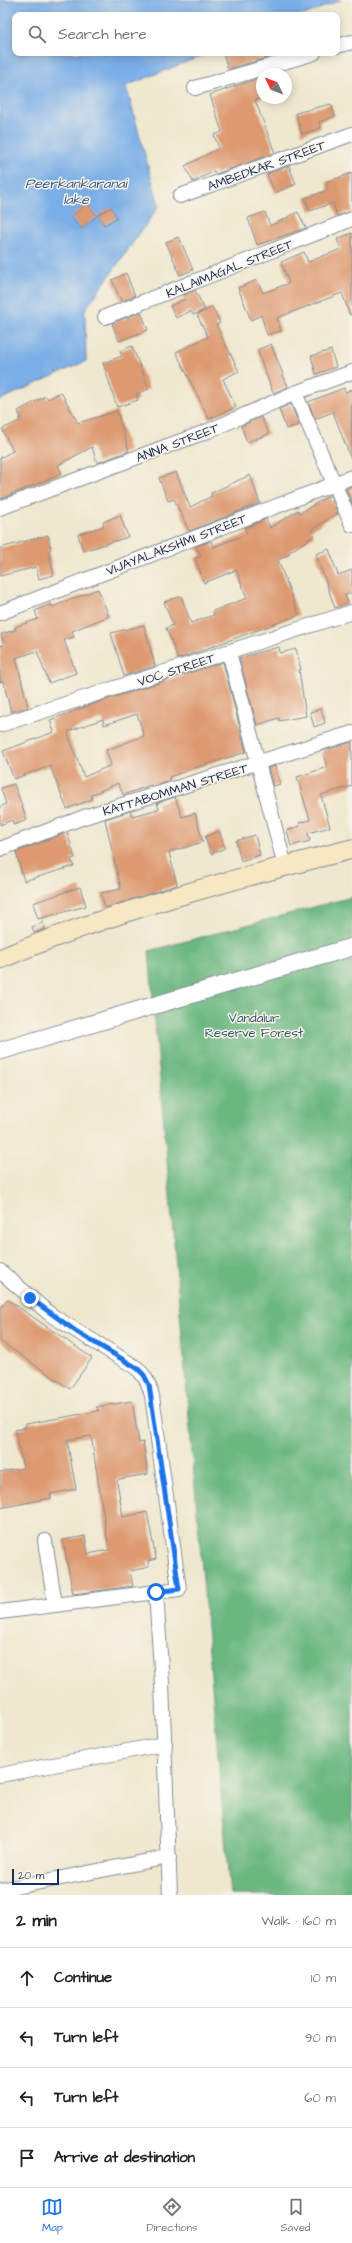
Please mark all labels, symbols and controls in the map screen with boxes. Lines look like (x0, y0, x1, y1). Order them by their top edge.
search box (12, 12, 340, 56)
icon: search (26, 23, 48, 45)
text: Search here (58, 24, 147, 45)
north arrow (256, 68, 292, 104)
street label: AMBEDKAR STREET (205, 136, 329, 196)
water label: Peerkankaranai lake (25, 174, 129, 210)
street label: KALAIMAGAL STREET (163, 235, 296, 303)
street label: ANNA STREET (133, 419, 222, 467)
street label: VIJAYALAKSHMI STREET (104, 509, 250, 580)
street label: VOC STREET (135, 649, 218, 691)
street label: KATTABOMMAN STREET (100, 759, 251, 821)
park label: Vandalur Reserve Forest (205, 1009, 304, 1042)
route end (21, 1289, 39, 1307)
route start (147, 1583, 165, 1601)
scale bar (12, 1867, 59, 1886)
text: 20 m (18, 1868, 44, 1883)
text: 2 min (16, 1909, 57, 1933)
text: Walk · 160 m (262, 1912, 336, 1930)
icon: ahead (16, 1967, 38, 1989)
text: Continue (54, 1967, 112, 1988)
text: 10 m (311, 1969, 336, 1987)
icon: left (16, 2027, 38, 2049)
text: Turn left (54, 2027, 118, 2048)
text: 90 m (305, 2029, 336, 2047)
icon: left (16, 2087, 38, 2109)
text: Turn left (54, 2087, 118, 2108)
text: 60 m (304, 2089, 336, 2107)
icon: arrive (16, 2147, 38, 2169)
text: Arrive at destination (54, 2147, 195, 2168)
tab: Map (41, 2196, 63, 2235)
tab: Directions (146, 2196, 198, 2235)
tab: Saved (281, 2196, 311, 2235)

